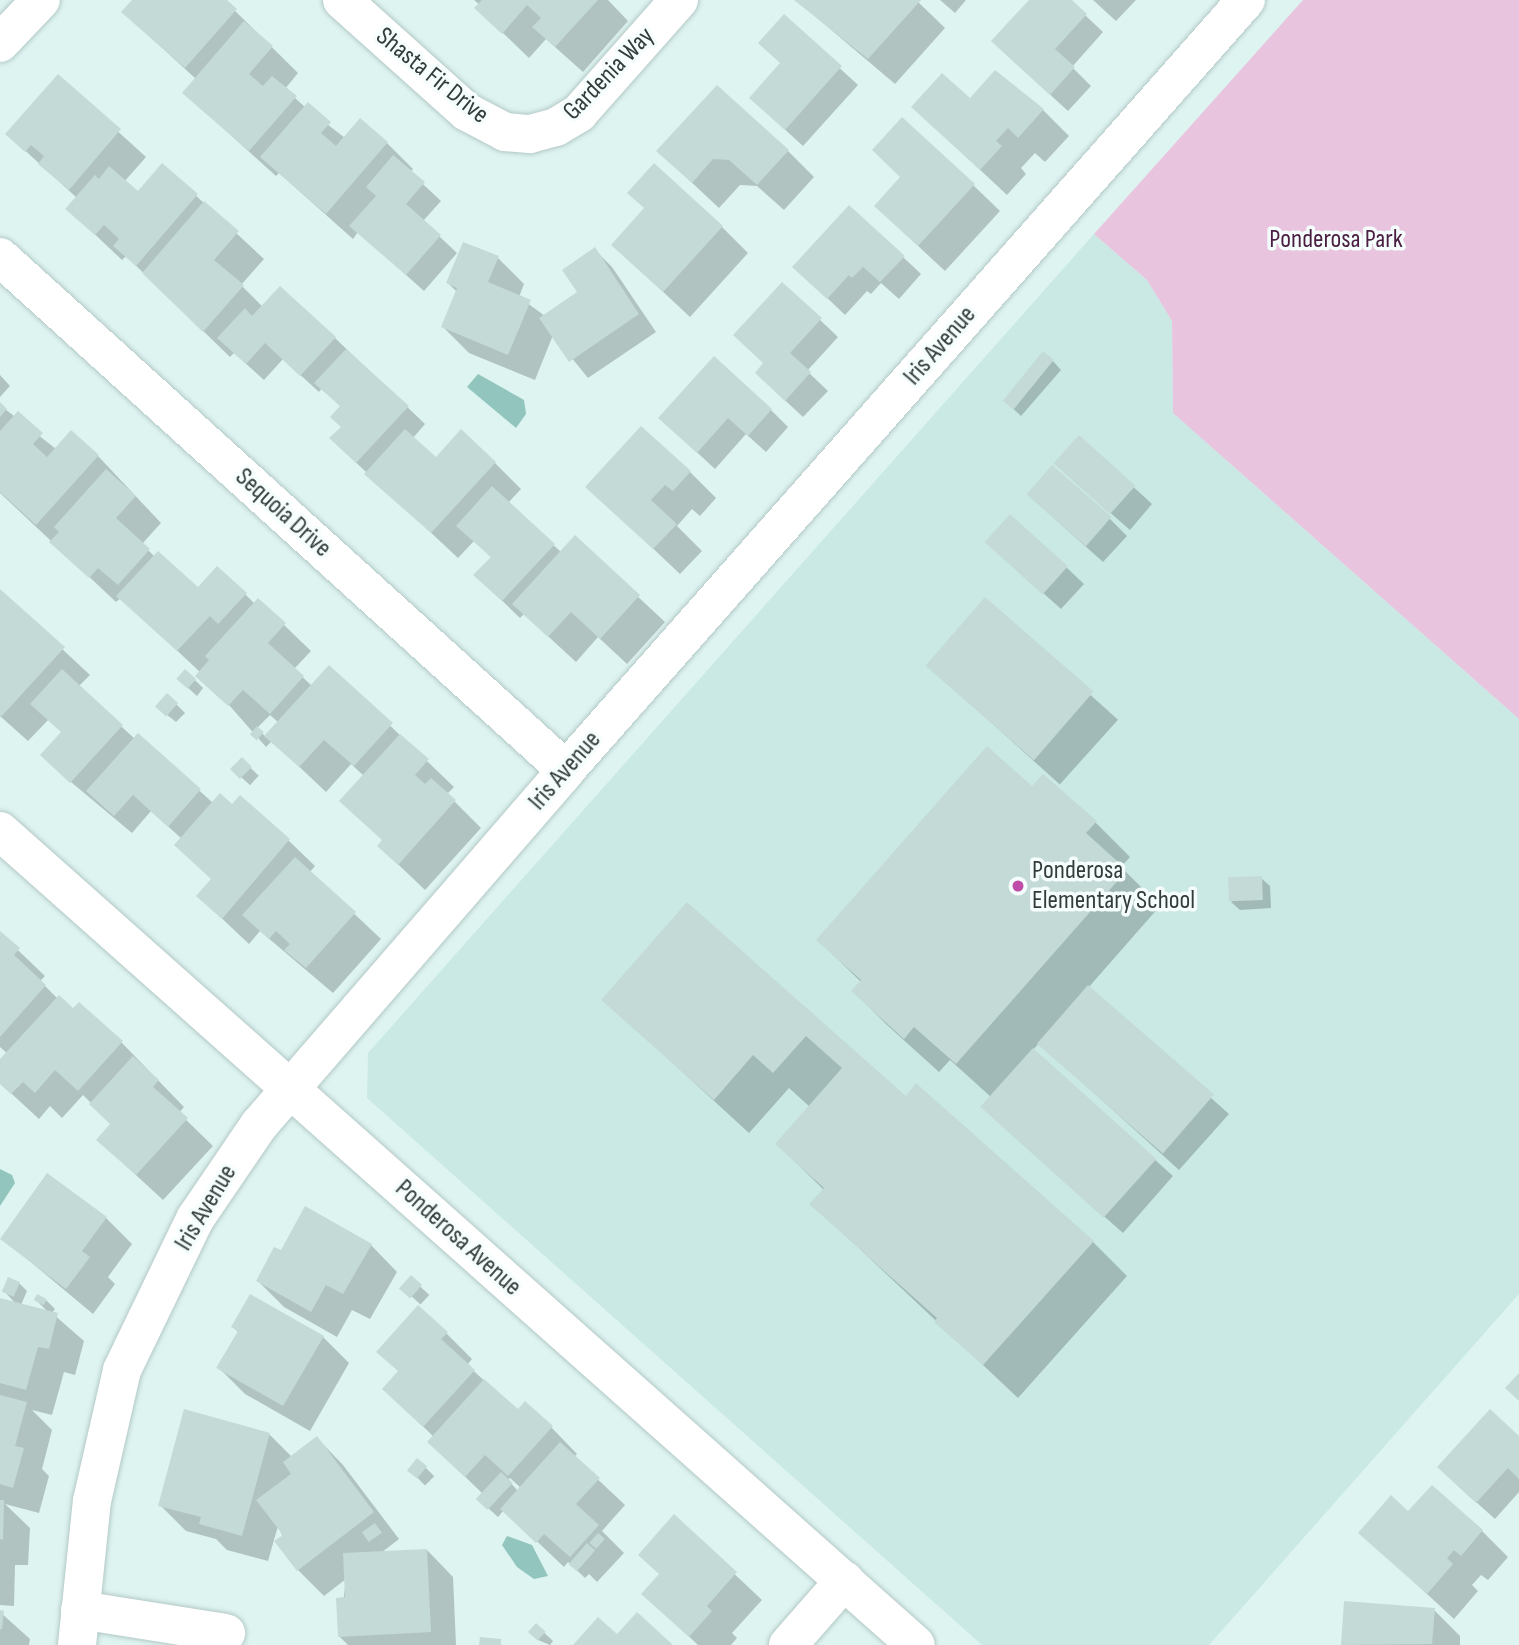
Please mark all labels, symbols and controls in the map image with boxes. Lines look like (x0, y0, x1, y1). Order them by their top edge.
street label: Shasta Fir Drive (369, 21, 495, 131)
street label: Gardenia Way (557, 21, 661, 127)
park label: Ponderosa Park (1269, 224, 1403, 256)
street label: Iris Avenue (897, 300, 983, 392)
street label: Sequoia Drive (229, 462, 337, 564)
street label: Iris Avenue (522, 725, 608, 817)
place label: Ponderosa Elementary School (1032, 855, 1195, 917)
marker: Ponderosa Elementary School (1010, 878, 1026, 894)
street label: Iris Avenue (168, 1159, 244, 1257)
street label: Ponderosa Avenue (388, 1173, 528, 1303)

